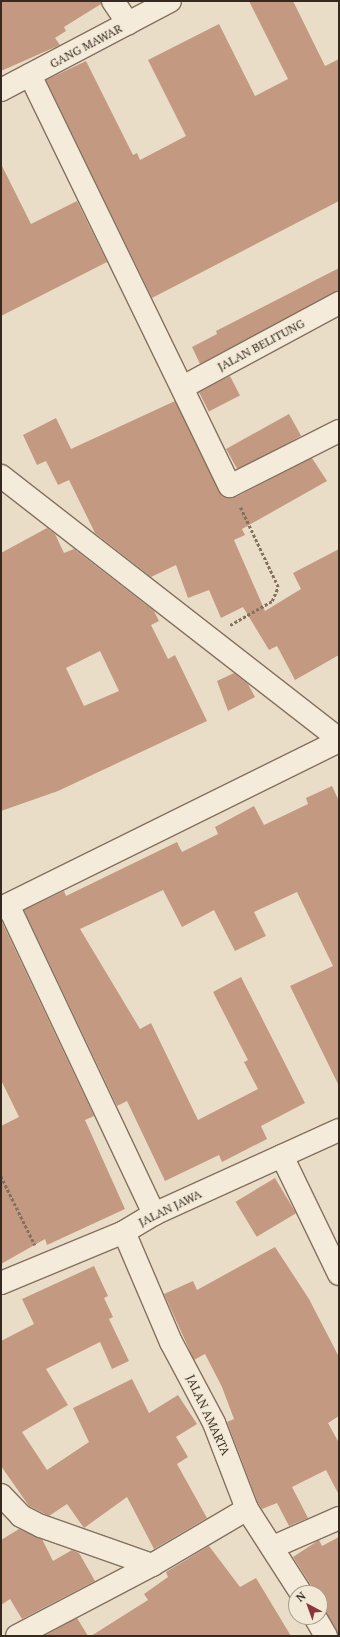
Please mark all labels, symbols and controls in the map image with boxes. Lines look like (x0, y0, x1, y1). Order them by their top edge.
street label: GANG MAWAR (47, 21, 125, 71)
street label: JALAN BELITUNG (215, 316, 307, 374)
street label: JALAN JAWA (136, 1187, 204, 1229)
street label: JALAN AMARTA (183, 1372, 233, 1458)
north arrow (288, 1585, 328, 1625)
text: N (293, 1589, 309, 1605)

